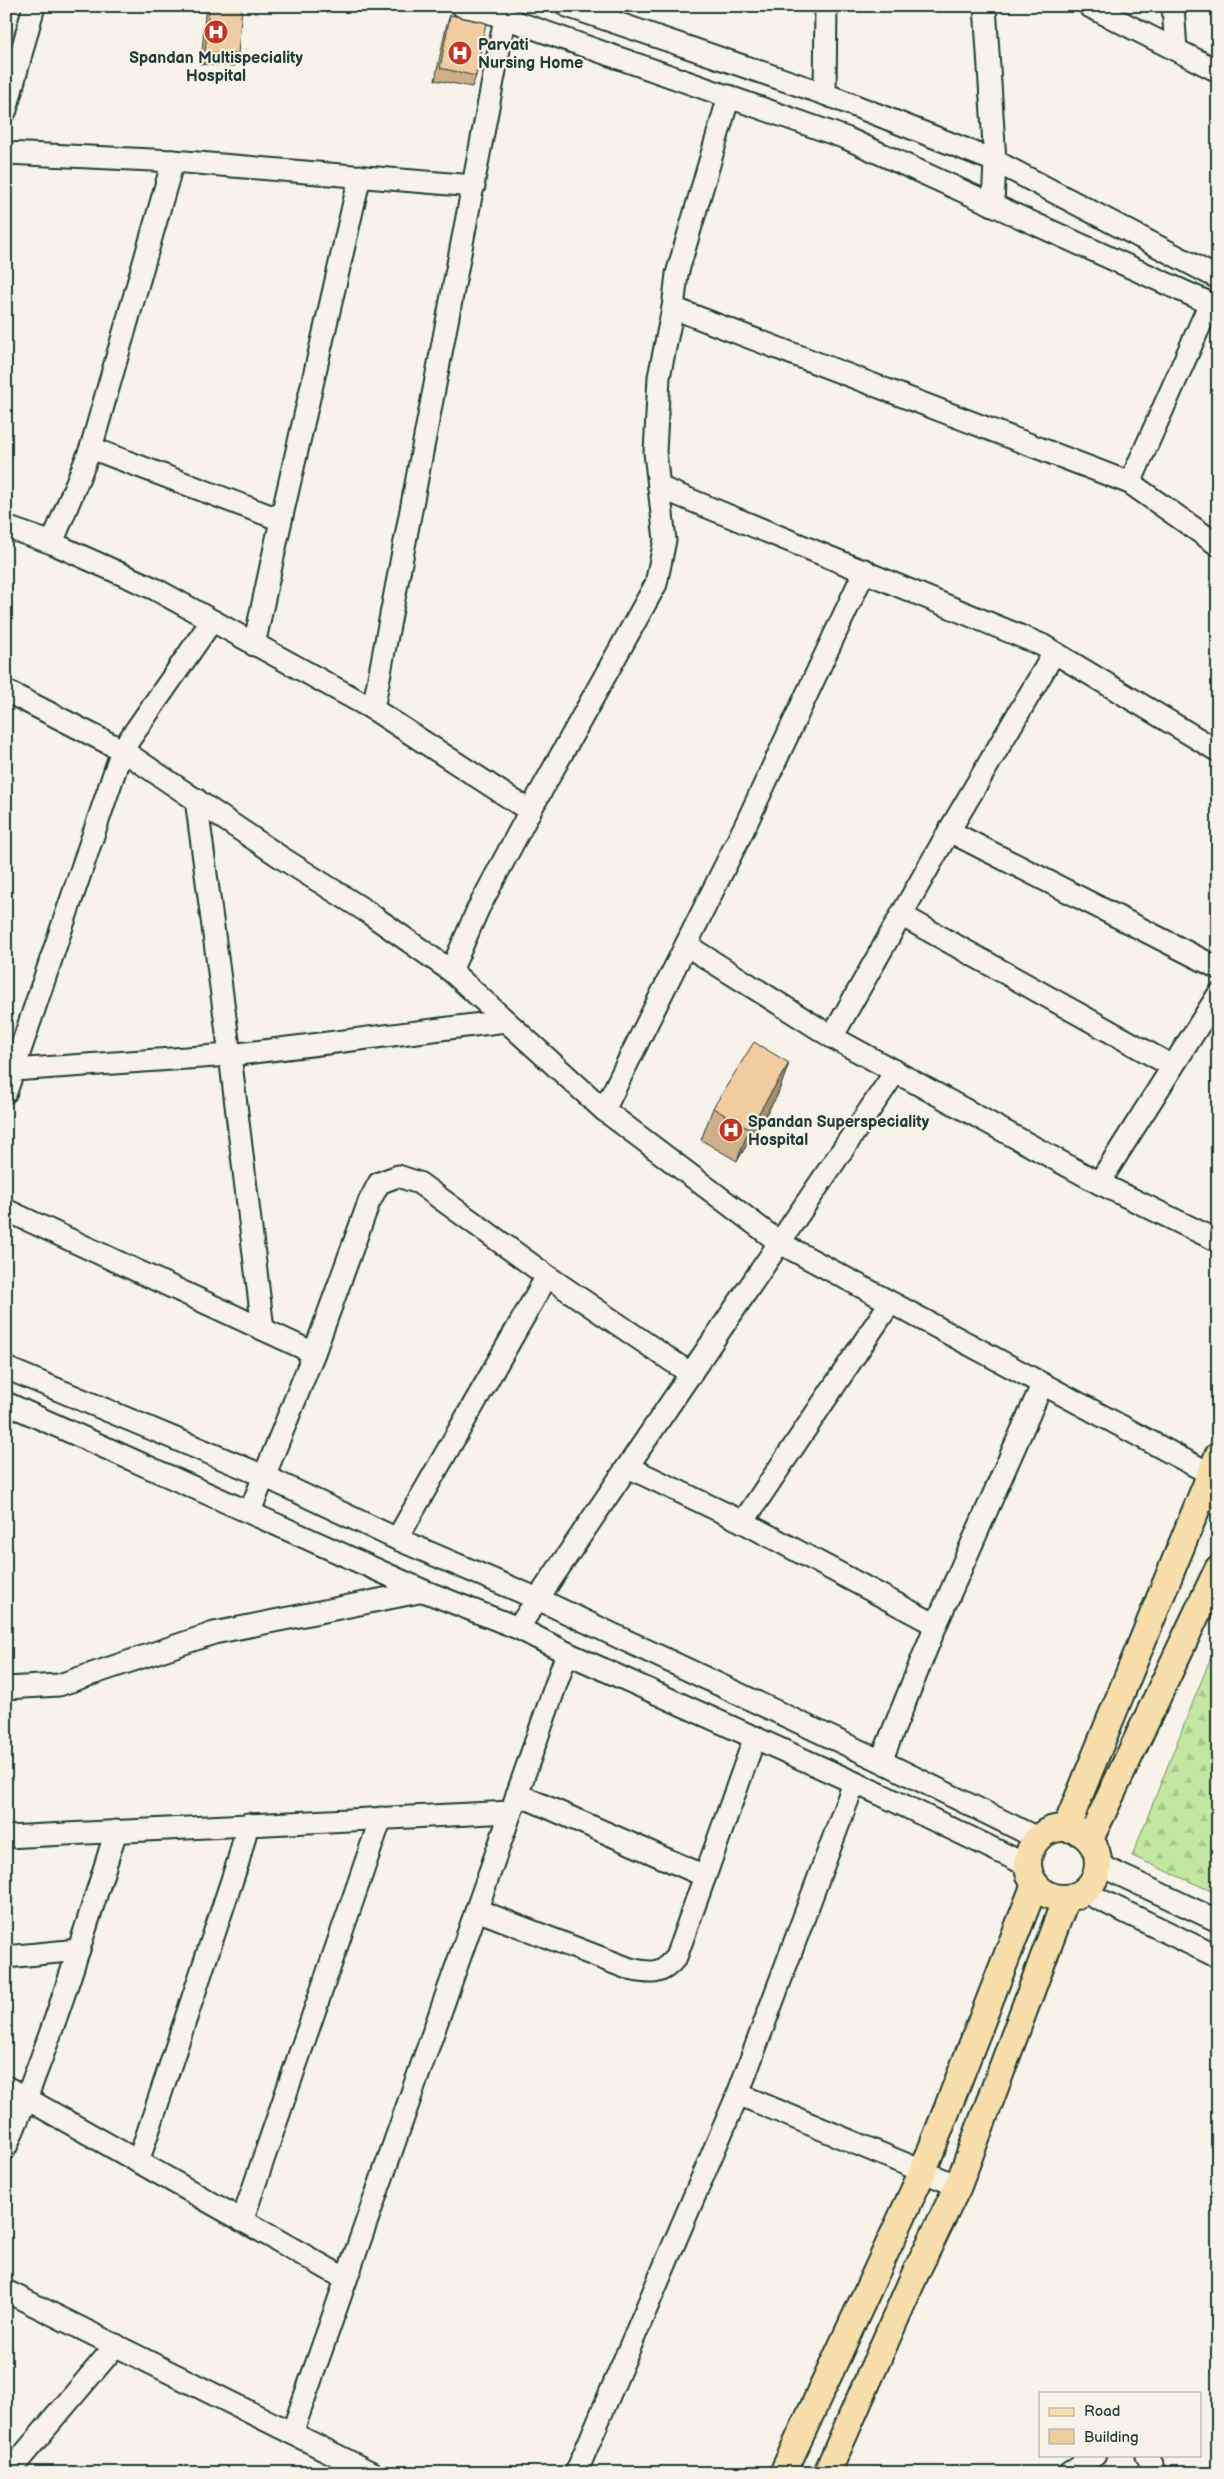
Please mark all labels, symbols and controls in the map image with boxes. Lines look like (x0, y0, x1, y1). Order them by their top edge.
hospital icon: Spandan Multispeciality Hospital (203, 19, 229, 45)
place label: Parvati Nursing Home (478, 36, 583, 73)
hospital icon: Parvati Nursing Home (447, 40, 473, 66)
place label: Spandan Multispeciality Hospital (129, 49, 303, 86)
place label: Spandan Superspeciality Hospital (748, 1113, 930, 1150)
hospital icon: Spandan Superspeciality Hospital (718, 1117, 744, 1143)
legend (1039, 2392, 1202, 2456)
text: Road (1084, 2402, 1120, 2421)
text: Building (1084, 2428, 1139, 2447)

